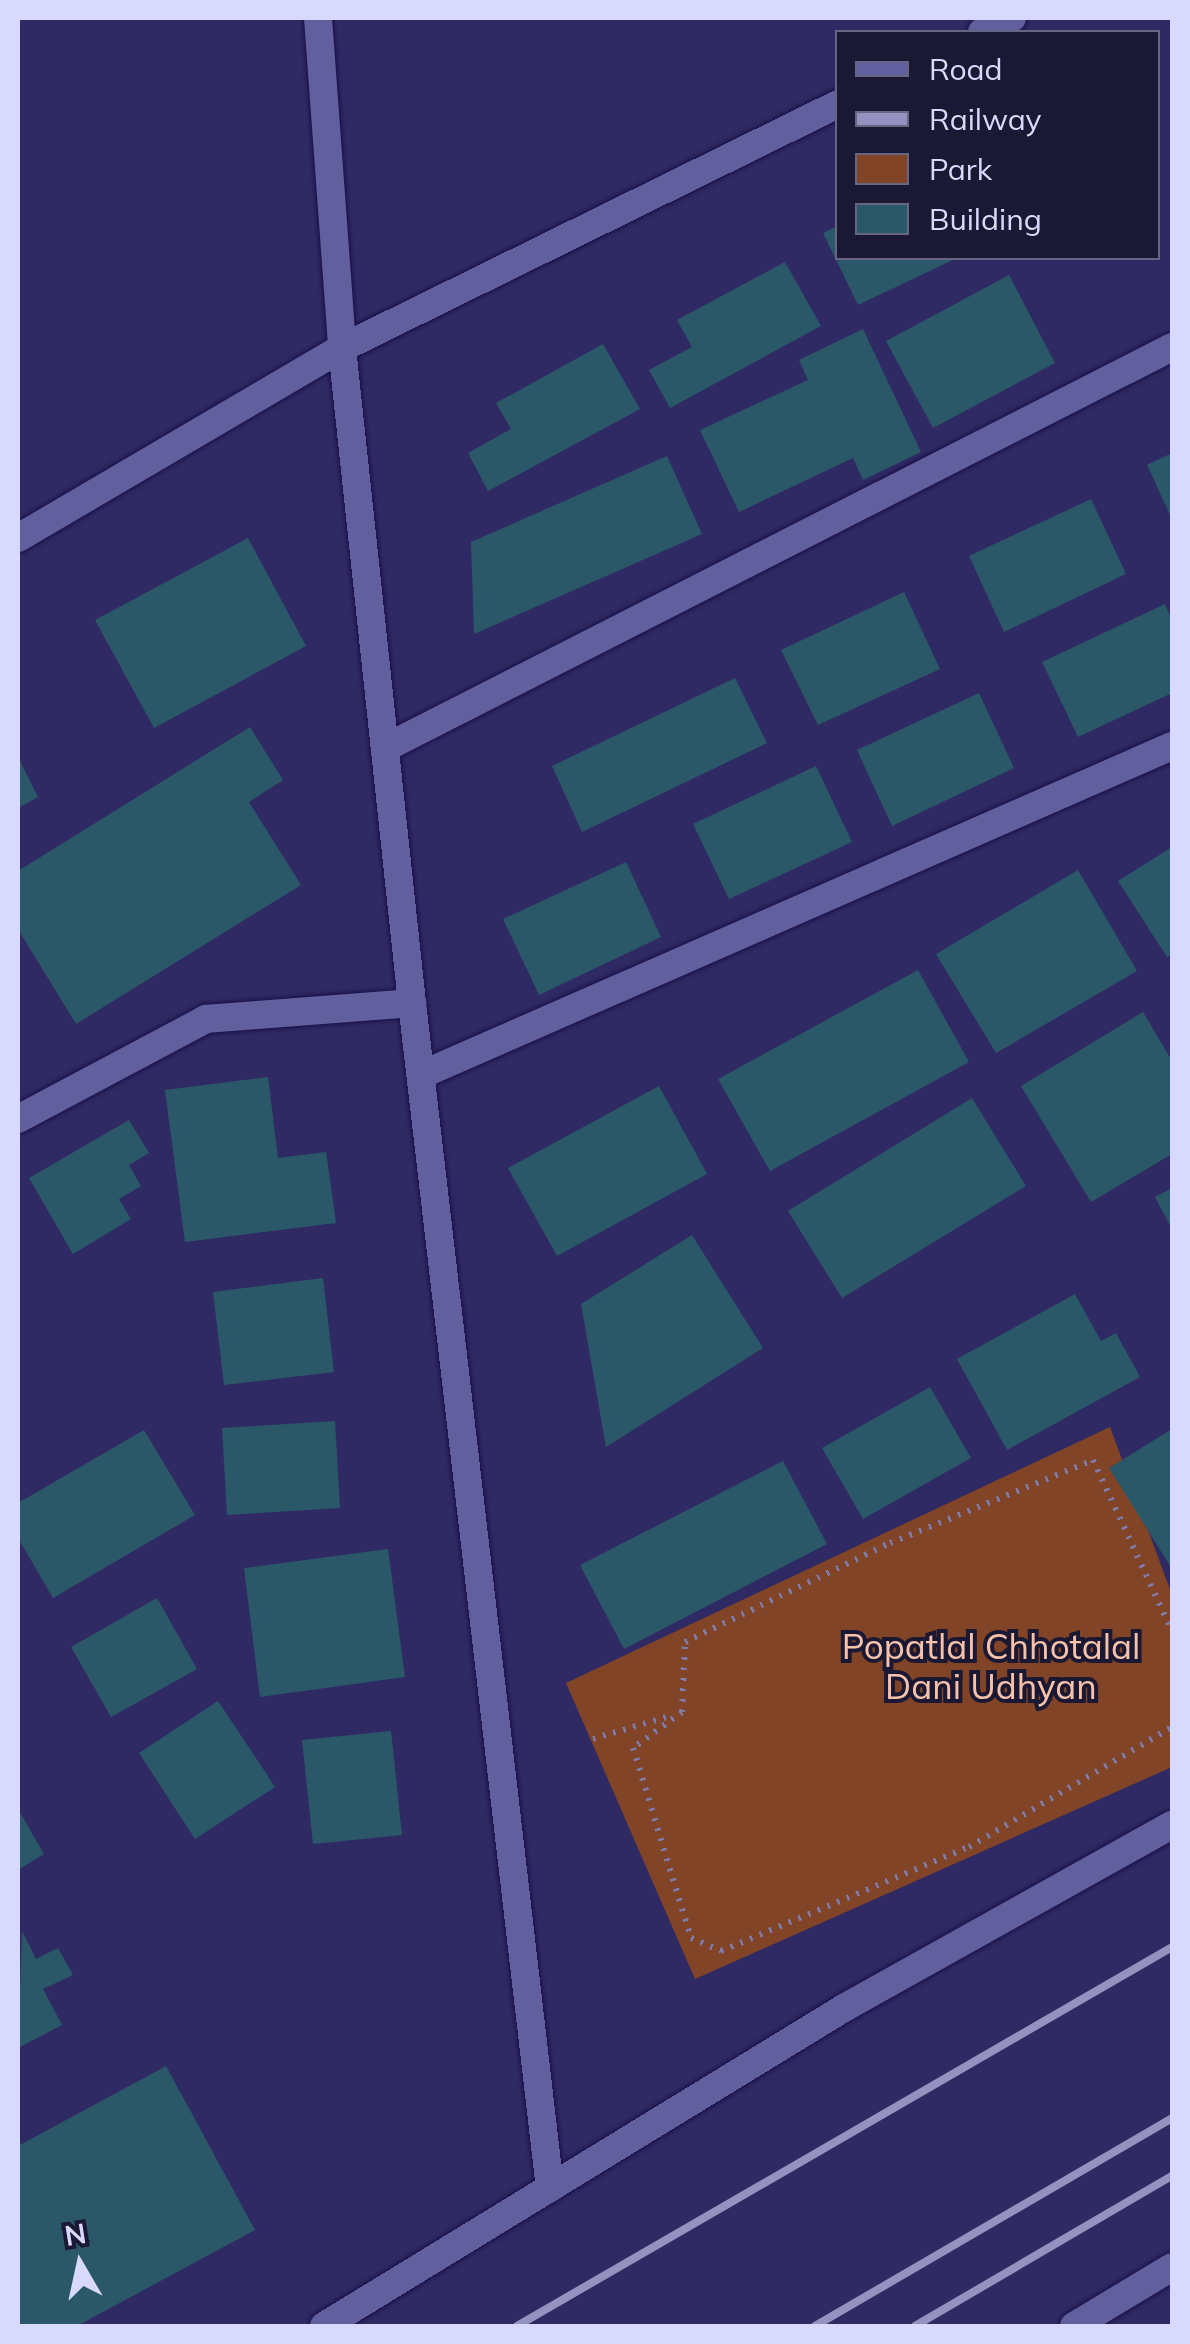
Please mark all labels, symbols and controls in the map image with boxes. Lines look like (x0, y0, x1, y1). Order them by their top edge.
legend (835, 30, 1160, 260)
text: Road (929, 50, 1003, 88)
text: Railway (929, 100, 1042, 138)
text: Park (929, 150, 992, 188)
text: Building (929, 200, 1042, 238)
park label: Popatlal Chhotalal Dani Udhyan (842, 1625, 1140, 1707)
north arrow (30, 2214, 130, 2314)
text: N (62, 2215, 88, 2253)

